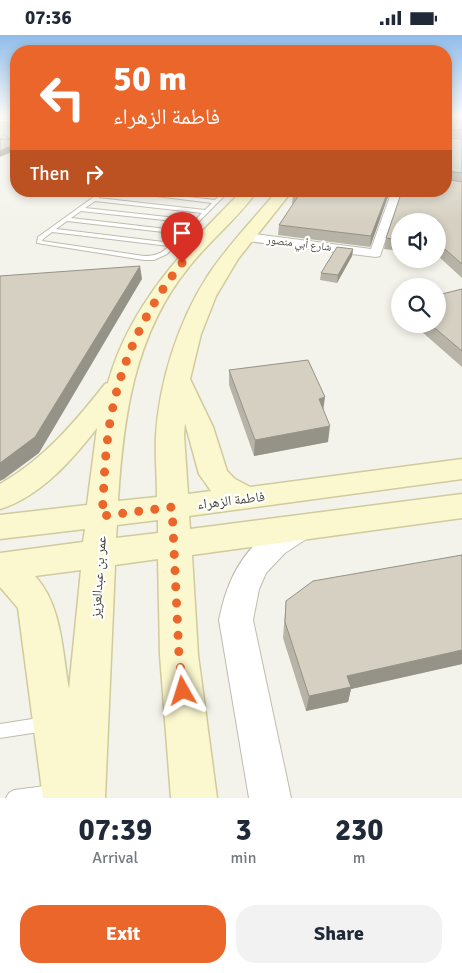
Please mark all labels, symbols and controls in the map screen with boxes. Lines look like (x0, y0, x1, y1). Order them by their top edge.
text: 07:36 (25, 6, 72, 30)
text: 50 m (113, 57, 187, 100)
icon: left (30, 65, 95, 130)
text: فاطمة الزهراء (113, 103, 220, 130)
icon: right (80, 160, 108, 188)
text: Then (30, 162, 70, 186)
pin (161, 212, 203, 263)
map controls (391, 213, 446, 333)
button: sound (391, 213, 446, 268)
icon: arrive (168, 219, 196, 247)
street label: شارع أبي منصور (265, 232, 332, 256)
button: search (391, 278, 446, 333)
street label: فاطمة الزهراء (196, 488, 266, 513)
street label: عمر بن عبدالعزيز (87, 535, 110, 620)
position arrow (156, 664, 208, 716)
text: 07:39 (78, 812, 152, 849)
text: 3 (235, 812, 252, 849)
text: 230 (335, 812, 383, 849)
text: Arrival (92, 848, 138, 868)
text: min (231, 848, 256, 868)
text: m (353, 848, 366, 868)
button: Exit (20, 905, 226, 963)
button: Share (236, 905, 442, 963)

